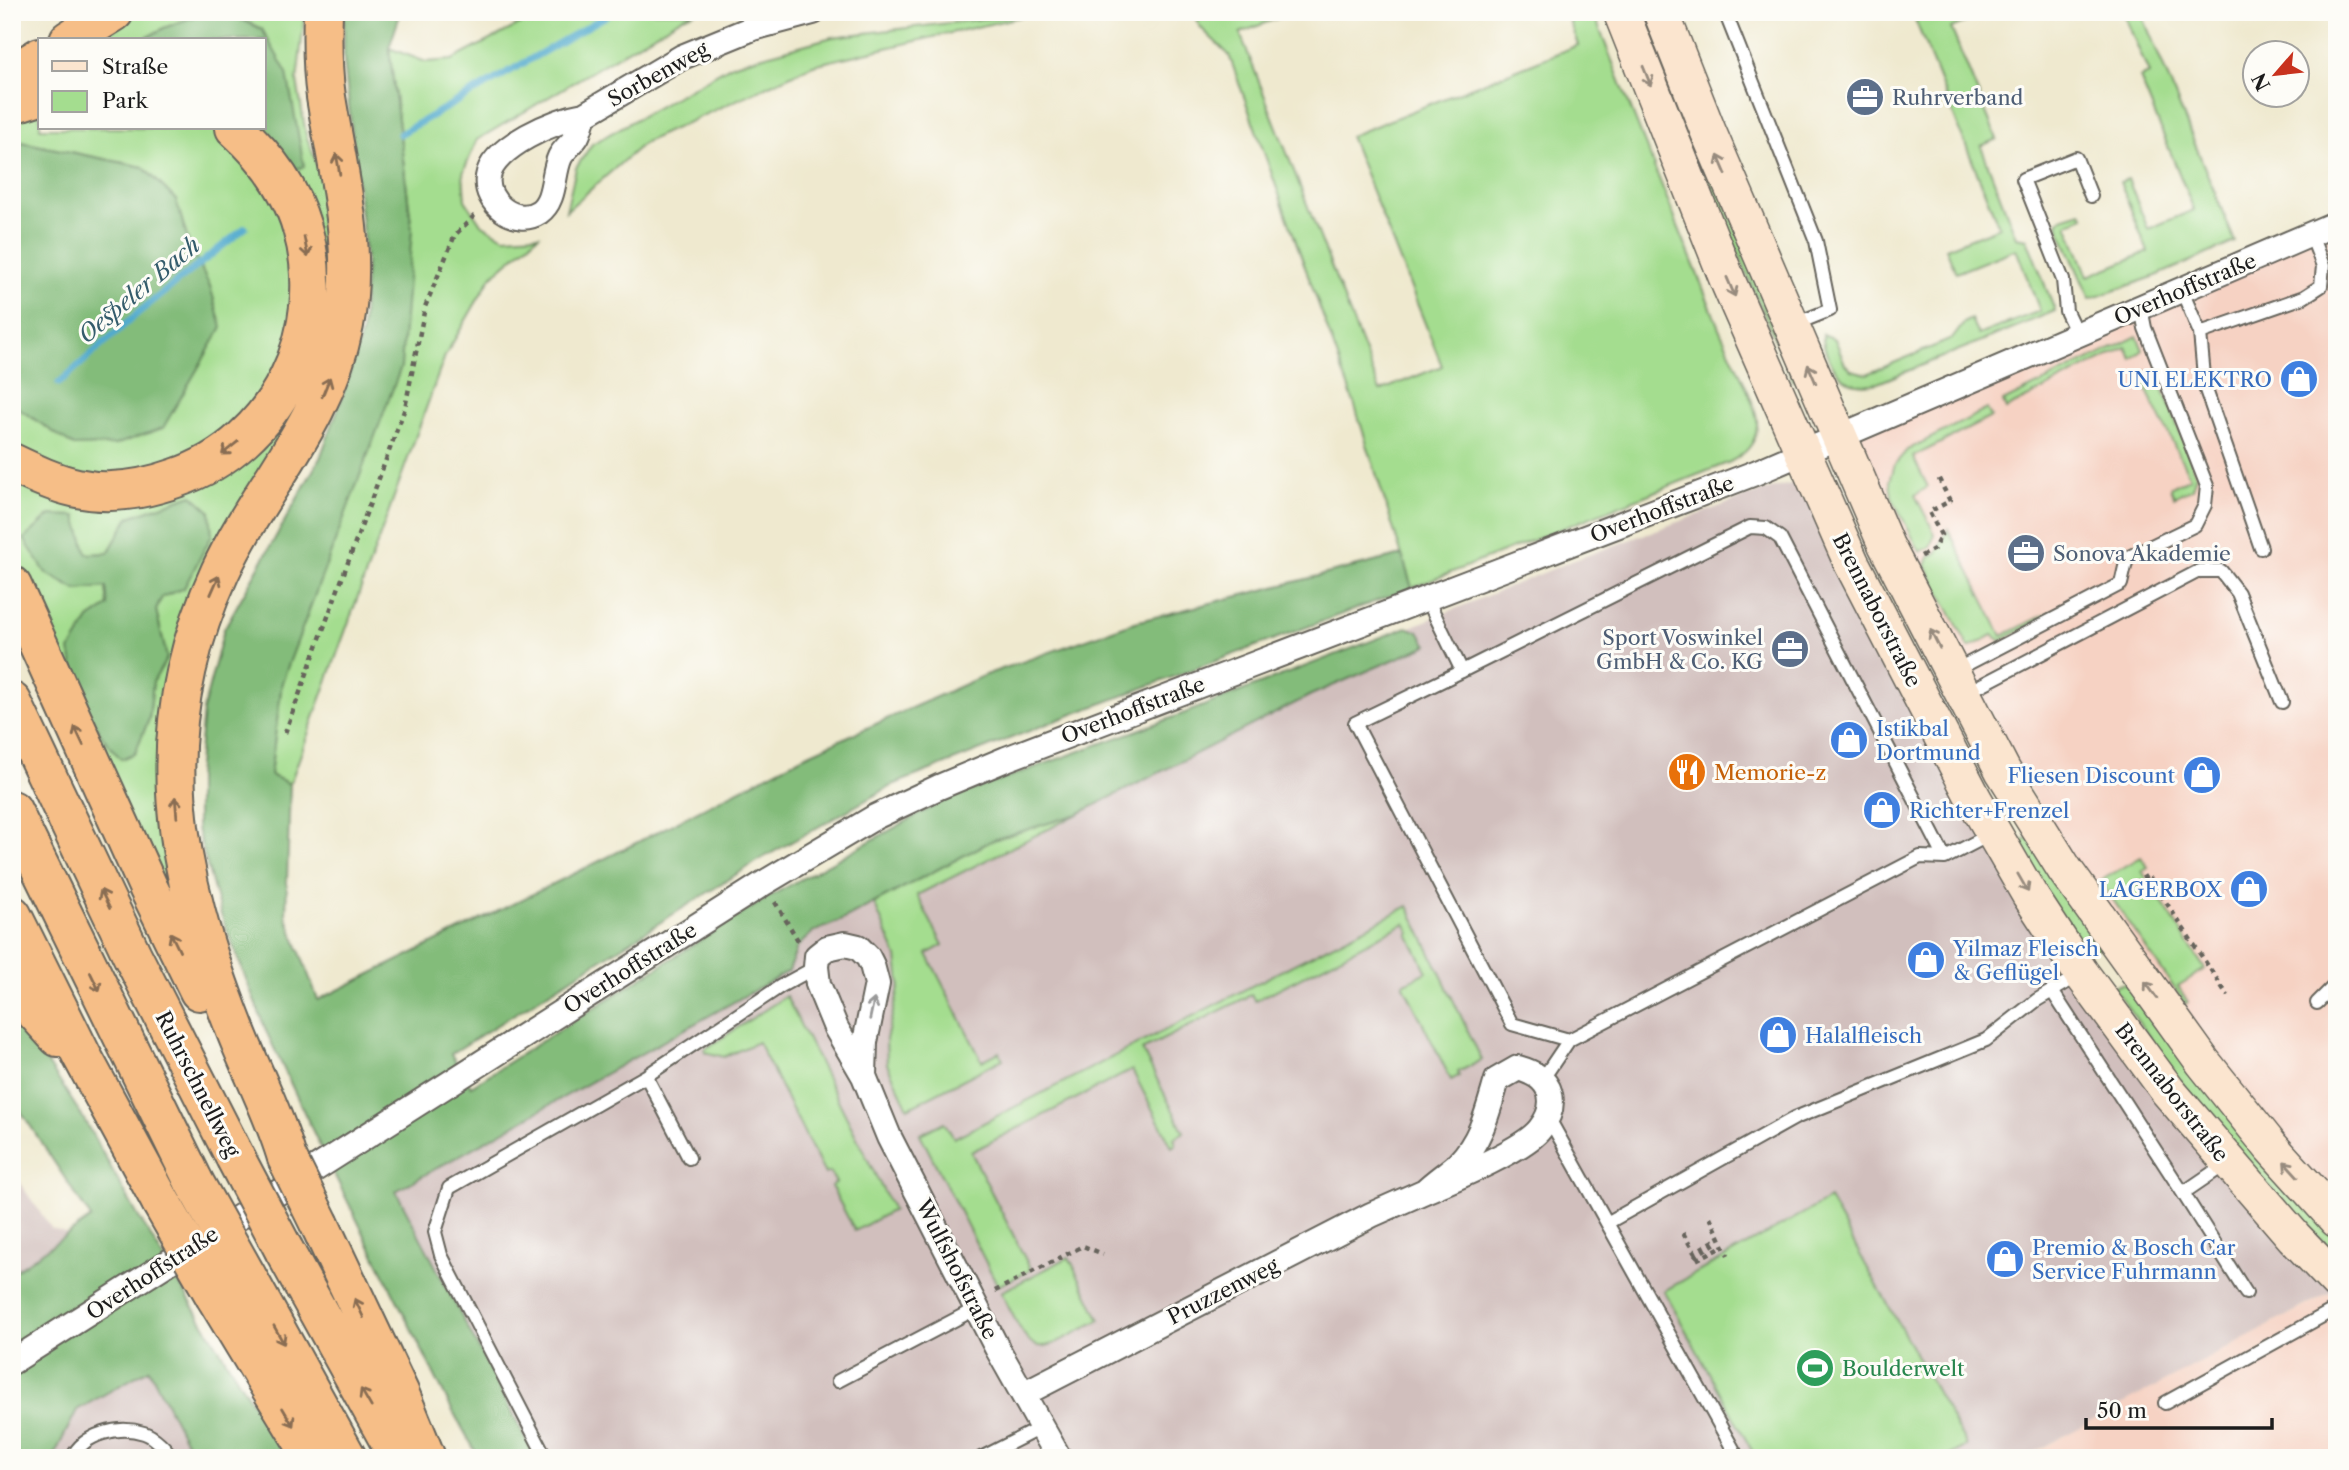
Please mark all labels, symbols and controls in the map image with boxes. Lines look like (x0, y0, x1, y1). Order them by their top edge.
street label: Sorbenweg (603, 36, 713, 112)
legend (38, 38, 266, 130)
north arrow (2240, 38, 2310, 108)
text: Straße (102, 54, 168, 79)
one-way arrow (1641, 64, 1654, 86)
text: N (2247, 69, 2275, 94)
office icon: Ruhrverband (1844, 76, 1886, 118)
place label: Ruhrverband (1892, 85, 2024, 110)
text: Park (102, 88, 148, 113)
one-way arrow (331, 153, 344, 175)
one-way arrow (1715, 155, 1728, 176)
water label: Oespeler Bach (72, 231, 206, 349)
one-way arrow (300, 235, 313, 258)
street label: Overhoffstraße (2110, 248, 2260, 330)
one-way arrow (1725, 276, 1738, 297)
shop icon: UNI ELEKTRO (2278, 358, 2320, 400)
one-way arrow (1805, 364, 1818, 385)
place label: UNI ELEKTRO (2118, 367, 2272, 392)
one-way arrow (320, 377, 333, 399)
one-way arrow (222, 441, 240, 456)
street label: Overhoffstraße (1587, 470, 1737, 548)
street label: Brennaborstraße (1827, 529, 1927, 691)
office icon: Sonova Akademie (2005, 532, 2047, 574)
place label: Sonova Akademie (2053, 541, 2231, 566)
one-way arrow (209, 575, 222, 596)
place label: Sport Voswinkel GmbH & Co. KG (1596, 625, 1763, 674)
office icon: Sport Voswinkel GmbH & Co. KG (1769, 628, 1811, 670)
one-way arrow (1928, 630, 1942, 650)
street label: Overhoffstraße (1058, 671, 1208, 749)
place label: Istikbal Dortmund (1876, 716, 1981, 765)
shop icon: Istikbal Dortmund (1828, 719, 1870, 761)
one-way arrow (72, 726, 85, 747)
restaurant icon: Memorie-z (1666, 751, 1708, 793)
shop icon: Fliesen Discount (2181, 754, 2223, 796)
place label: Memorie-z (1714, 760, 1826, 785)
place label: Fliesen Discount (2007, 763, 2176, 788)
shop icon: Richter+Frenzel (1861, 789, 1903, 831)
one-way arrow (170, 796, 183, 819)
place label: Richter+Frenzel (1909, 798, 2069, 823)
shop icon: LAGERBOX (2228, 868, 2270, 910)
one-way arrow (2016, 873, 2030, 893)
place label: LAGERBOX (2099, 877, 2222, 902)
one-way arrow (97, 889, 111, 910)
street label: Overhoffstraße (559, 917, 701, 1019)
one-way arrow (168, 932, 181, 953)
place label: Yilmaz Fleisch & Geflügel (1952, 936, 2099, 985)
shop icon: Yilmaz Fleisch & Geflügel (1905, 939, 1947, 981)
one-way arrow (88, 971, 102, 992)
one-way arrow (2143, 981, 2158, 1000)
one-way arrow (865, 998, 879, 1021)
street label: Ruhrschnellweg (150, 1007, 246, 1162)
shop icon: Halalfleisch (1757, 1014, 1799, 1056)
street label: Brennaborstraße (2110, 1018, 2234, 1166)
place label: Halalfleisch (1805, 1023, 1922, 1048)
one-way arrow (2283, 1160, 2299, 1178)
street label: Wulfshofstraße (911, 1194, 1003, 1343)
street label: Overhoffstraße (82, 1221, 222, 1325)
place label: Premio & Bosch Car Service Fuhrmann (2032, 1235, 2236, 1284)
shop icon: Premio & Bosch Car Service Fuhrmann (1984, 1238, 2026, 1280)
street label: Pruzzenweg (1163, 1252, 1284, 1330)
one-way arrow (352, 1298, 366, 1319)
one-way arrow (272, 1324, 286, 1345)
sports icon: Boulderwelt (1794, 1347, 1836, 1389)
place label: Boulderwelt (1842, 1356, 1965, 1381)
scale bar (2086, 1386, 2272, 1430)
one-way arrow (359, 1389, 373, 1409)
text: 50 m (2097, 1398, 2147, 1423)
one-way arrow (282, 1407, 296, 1427)

